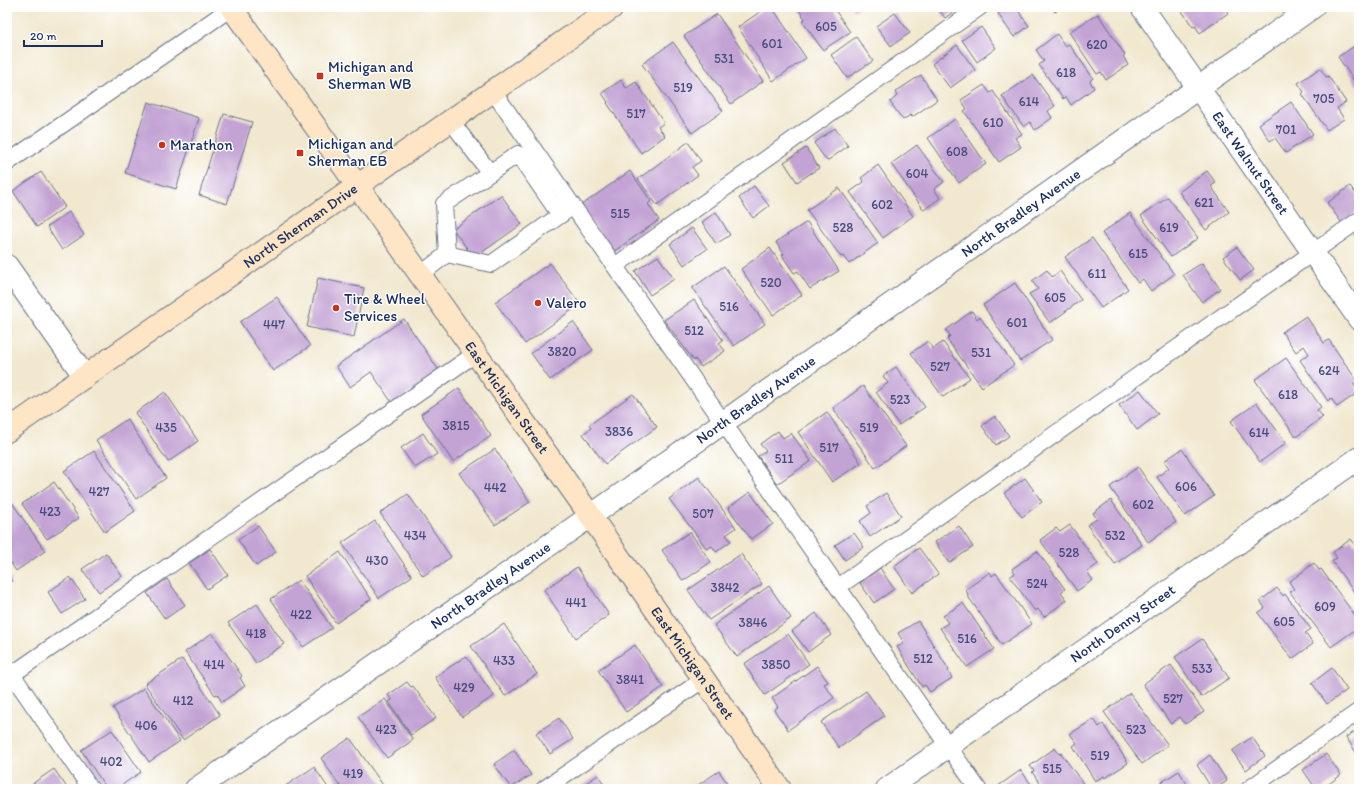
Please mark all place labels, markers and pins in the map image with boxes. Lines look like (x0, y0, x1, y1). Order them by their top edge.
place label: Michigan and Sherman WB (328, 58, 413, 93)
marker: Michigan and Sherman WB (315, 71, 325, 81)
place label: Michigan and Sherman EB (308, 135, 393, 170)
place label: Marathon (170, 136, 233, 154)
marker: Marathon (157, 140, 167, 150)
marker: Michigan and Sherman EB (295, 148, 305, 158)
place label: Tire & Wheel Services (344, 290, 426, 325)
place label: Valero (546, 294, 587, 312)
marker: Valero (533, 298, 543, 308)
marker: Tire & Wheel Services (331, 303, 341, 313)

